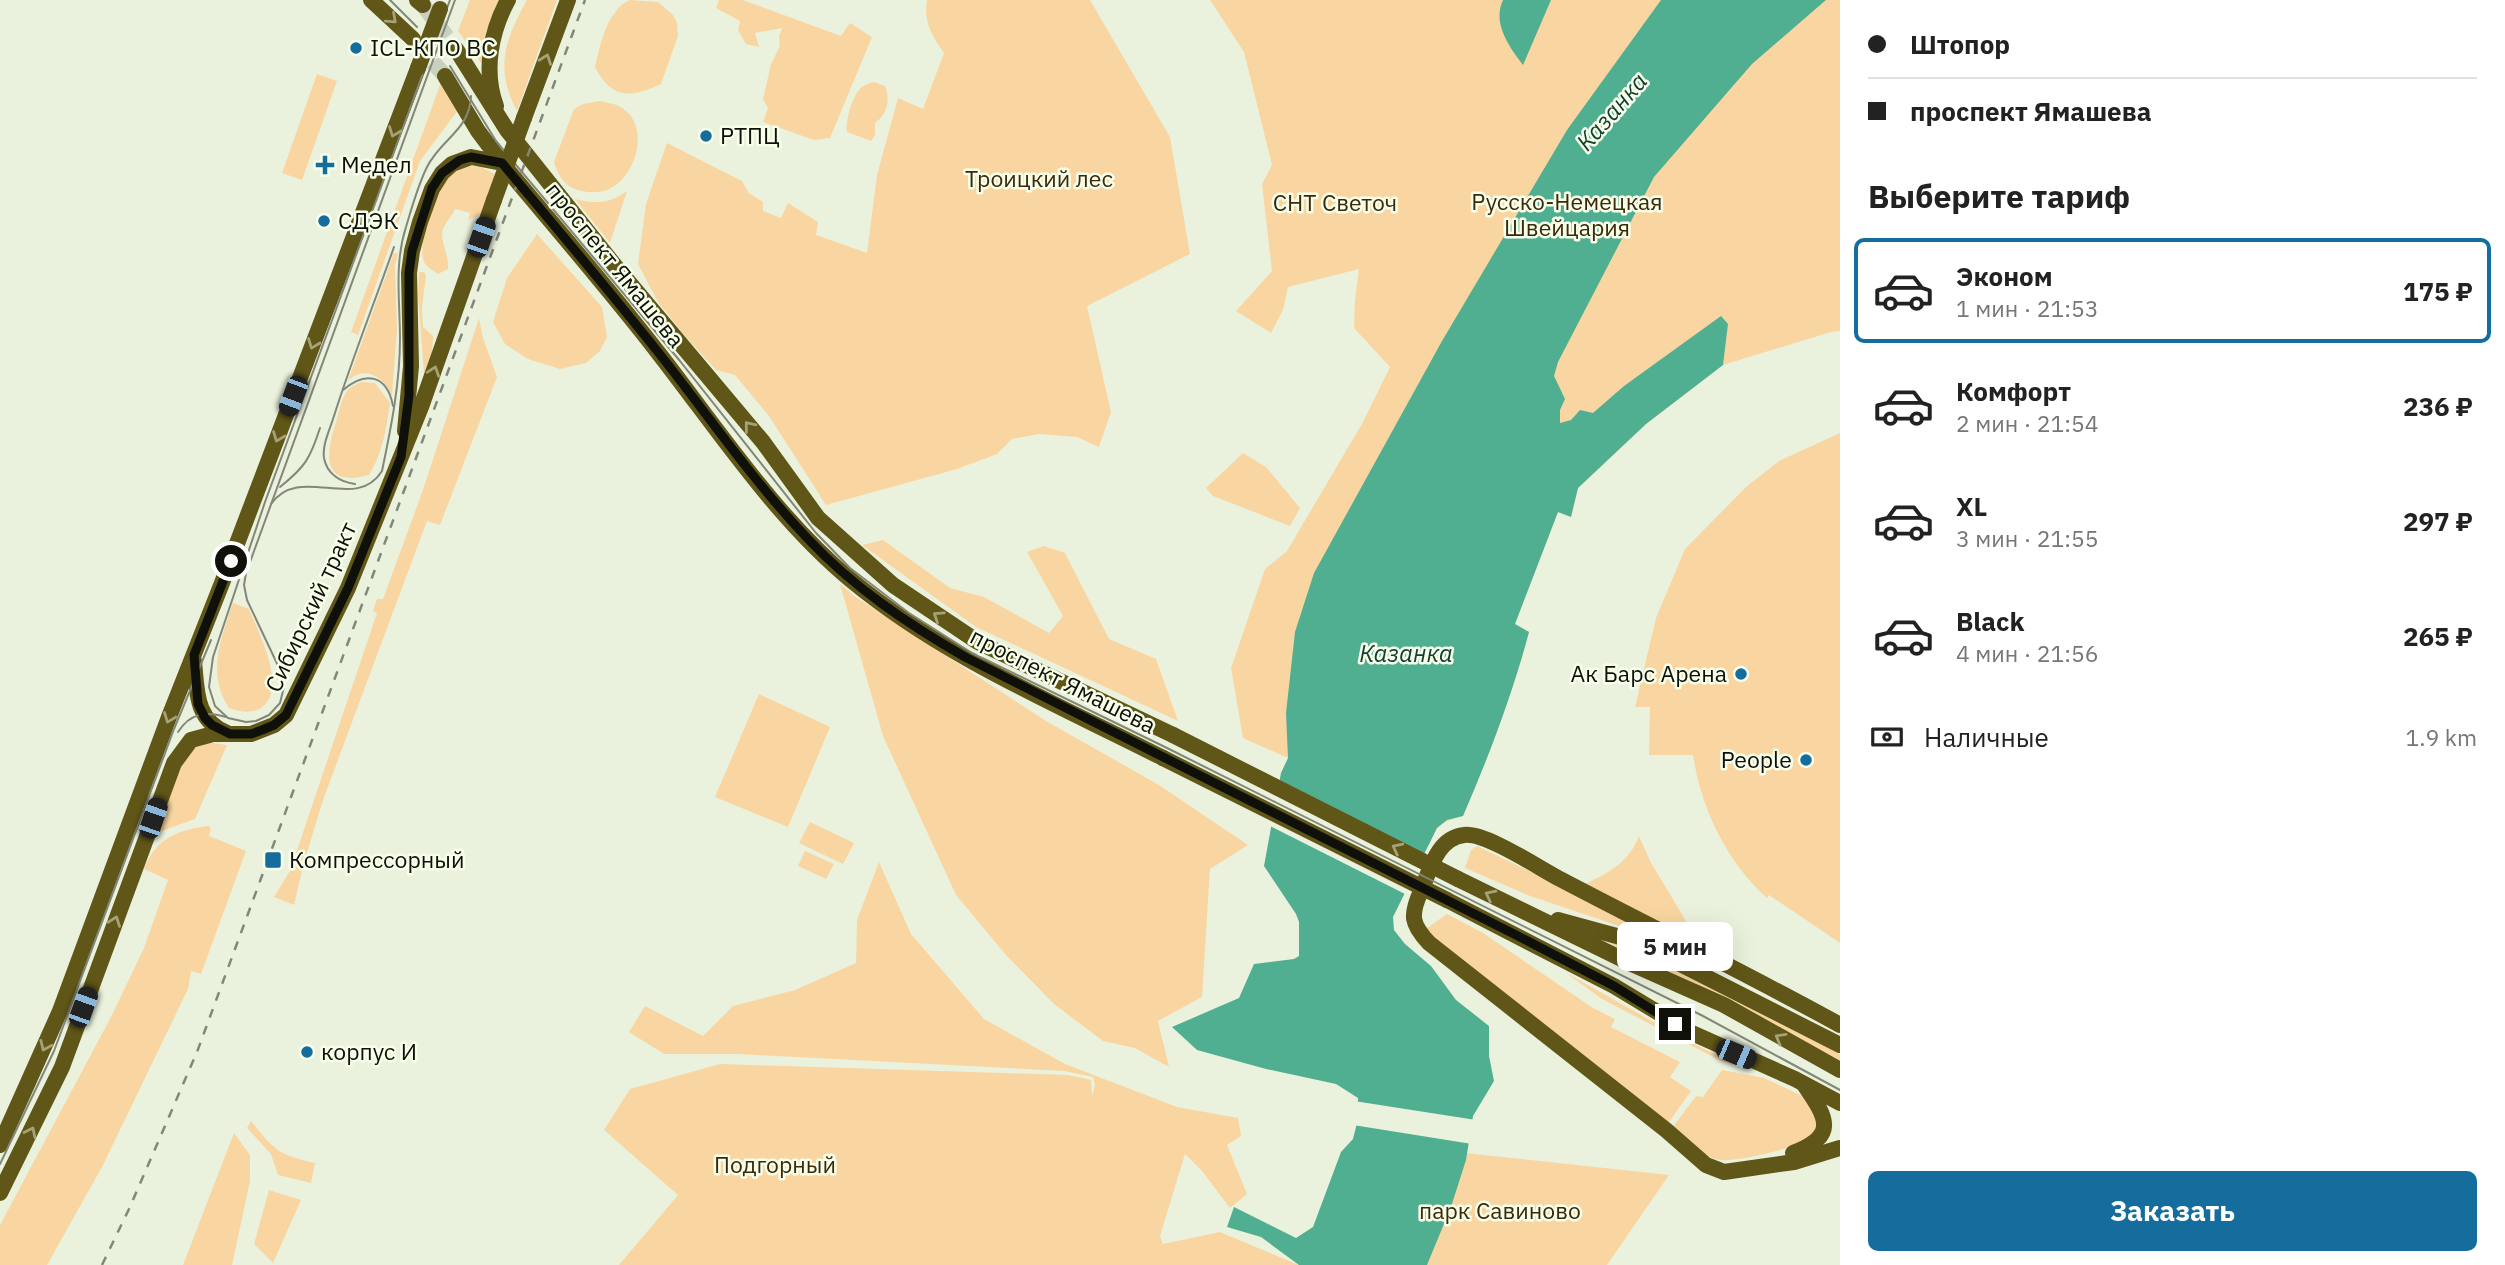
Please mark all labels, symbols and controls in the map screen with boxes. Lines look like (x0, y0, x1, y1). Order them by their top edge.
one-way arrow (384, 11, 397, 23)
text: Штопор (1910, 27, 2010, 61)
place label: ICL-КПО ВС (370, 32, 495, 62)
marker: ICL-КПО ВС (348, 40, 364, 56)
one-way arrow (538, 53, 552, 65)
water label: Казанка (1569, 66, 1654, 157)
text: проспект Ямашева (1910, 94, 2152, 128)
place label: РТПЦ (720, 120, 780, 150)
one-way arrow (388, 125, 402, 137)
marker: РТПЦ (698, 128, 714, 144)
place label: Медел (341, 149, 412, 179)
marker: Медел (315, 155, 335, 175)
park label: Троицкий лес (965, 163, 1113, 193)
street label: проспект Ямашева (540, 175, 692, 353)
text: Выберите тариф (1868, 175, 2130, 217)
park label: Русско-Немецкая Швейцария (1471, 186, 1663, 242)
park label: СНТ Светоч (1273, 187, 1397, 217)
place label: СДЭК (338, 205, 399, 235)
marker: СДЭК (316, 213, 332, 229)
car (465, 214, 498, 260)
icon: car (1872, 259, 1935, 322)
text: Эконом (1956, 259, 2053, 293)
text: 175 ₽ (2403, 274, 2473, 308)
text: 1 мин · 21:53 (1956, 293, 2099, 323)
one-way arrow (308, 338, 322, 350)
one-way arrow (425, 365, 439, 377)
car (276, 373, 311, 419)
icon: car (1872, 374, 1935, 437)
text: Комфорт (1956, 374, 2071, 408)
text: 236 ₽ (2403, 389, 2473, 423)
text: 2 мин · 21:54 (1956, 408, 2099, 438)
one-way arrow (745, 422, 758, 434)
one-way arrow (272, 430, 286, 442)
icon: car (1872, 489, 1935, 552)
text: XL (1956, 489, 1987, 523)
text: 297 ₽ (2403, 504, 2473, 538)
street label: Сибирский тракт (258, 517, 363, 696)
text: 3 мин · 21:55 (1956, 523, 2099, 553)
route start (215, 545, 247, 577)
icon: car (1872, 604, 1935, 667)
text: Black (1956, 604, 2024, 638)
one-way arrow (932, 611, 945, 624)
text: 265 ₽ (2403, 619, 2473, 653)
street label: проспект Ямашева (965, 620, 1161, 740)
water label: Казанка (1359, 637, 1453, 669)
text: 4 мин · 21:56 (1956, 638, 2099, 668)
place label: Ак Барс Арена (1570, 658, 1727, 688)
marker: Ак Барс Арена (1733, 666, 1749, 682)
one-way arrow (163, 712, 177, 724)
icon: cash (1868, 718, 1906, 756)
text: Наличные (1924, 720, 2049, 754)
text: 1.9 km (2406, 722, 2477, 752)
place label: People (1721, 744, 1792, 774)
marker: People (1798, 752, 1814, 768)
car (137, 795, 170, 841)
one-way arrow (1392, 843, 1404, 857)
place label: Компрессорный (289, 844, 464, 874)
marker: Компрессорный (263, 850, 283, 870)
one-way arrow (1485, 889, 1497, 903)
one-way arrow (107, 915, 121, 927)
callout: 5 мин (1617, 922, 1733, 972)
text: 5 мин (1643, 931, 1707, 961)
car (66, 984, 101, 1030)
route end (1659, 1008, 1691, 1040)
one-way arrow (1775, 1033, 1787, 1046)
place label: корпус И (321, 1036, 417, 1066)
car (1713, 1036, 1760, 1072)
one-way arrow (39, 1038, 53, 1051)
marker: корпус И (299, 1044, 315, 1060)
one-way arrow (23, 1127, 37, 1139)
park label: Подгорный (714, 1149, 836, 1179)
button: Заказать (1868, 1171, 2477, 1251)
park label: парк Савиново (1419, 1195, 1581, 1225)

